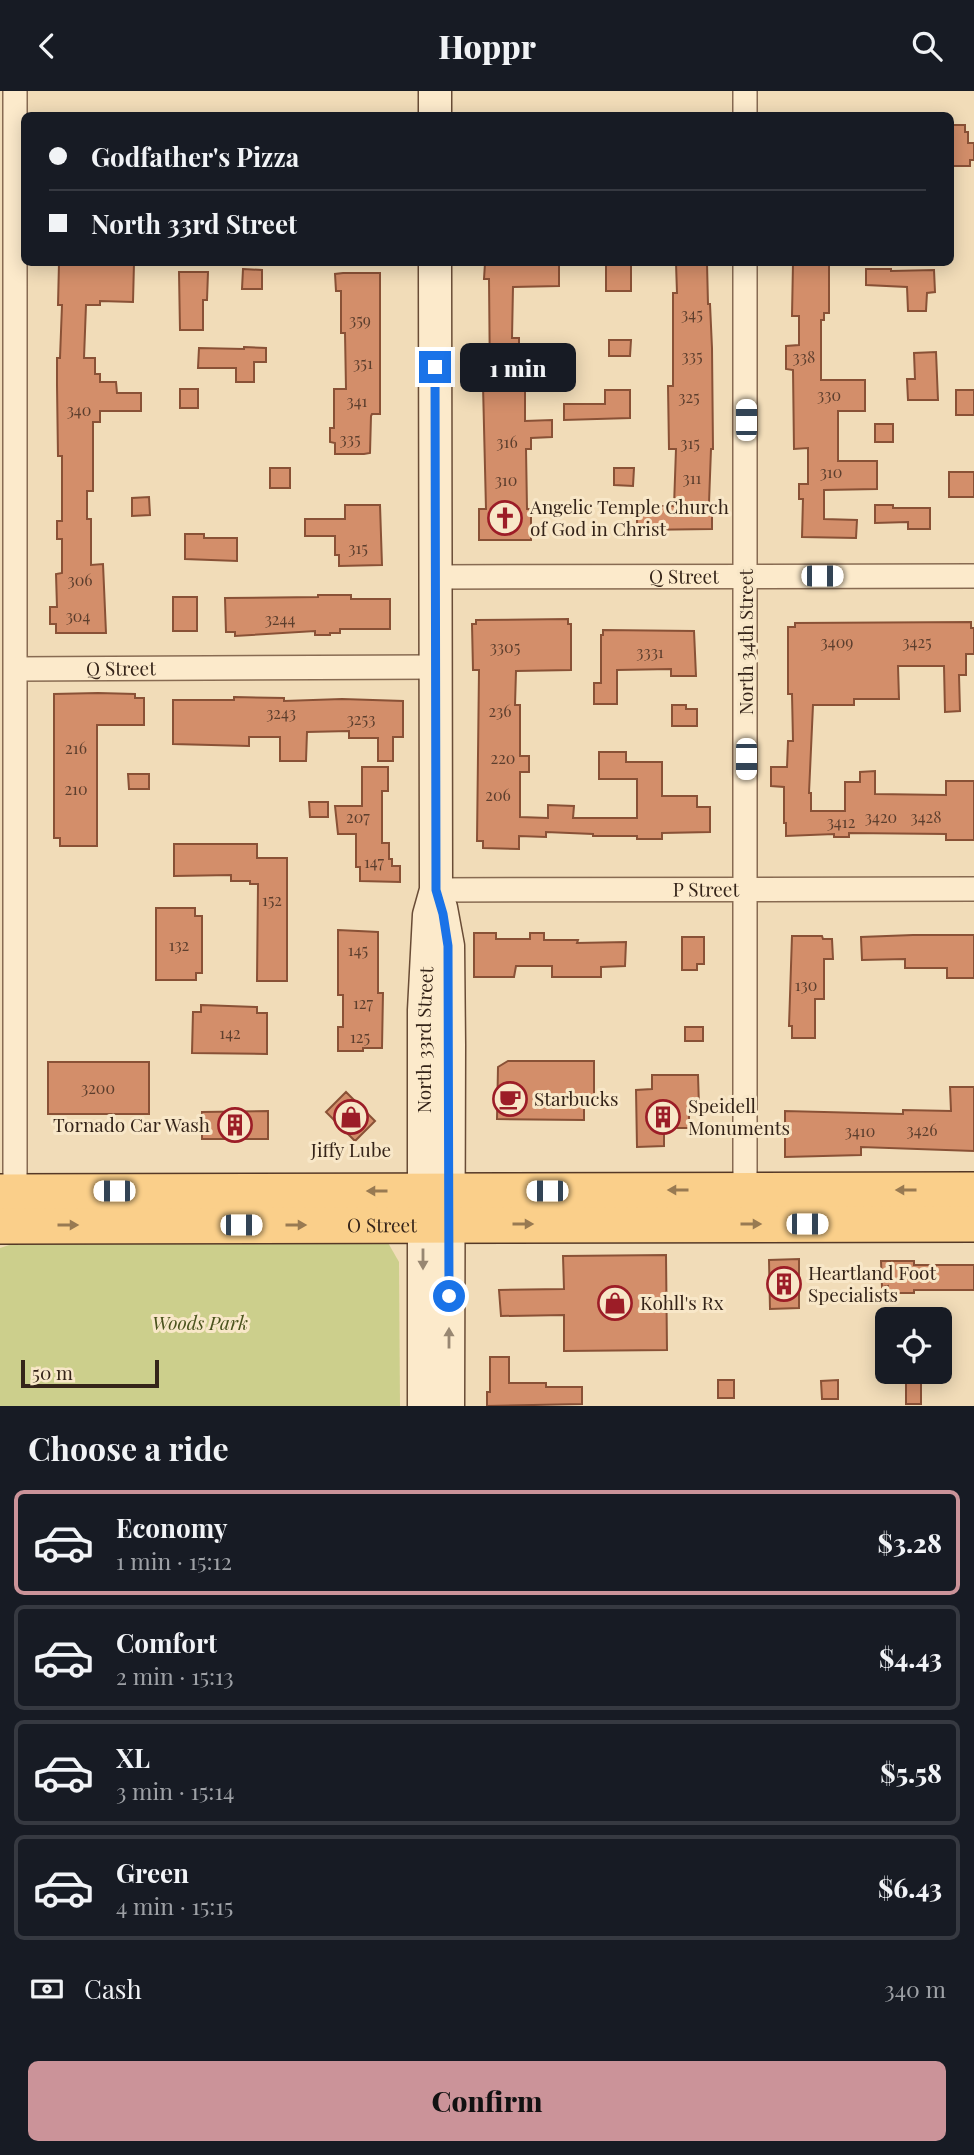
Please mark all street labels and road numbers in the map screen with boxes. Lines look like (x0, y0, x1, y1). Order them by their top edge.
street label: Q Street (649, 562, 719, 589)
street label: North 34th Street (732, 569, 758, 715)
street label: Q Street (86, 654, 156, 681)
street label: P Street (673, 875, 740, 902)
street label: North 33rd Street (410, 966, 438, 1113)
street label: O Street (347, 1211, 417, 1237)

